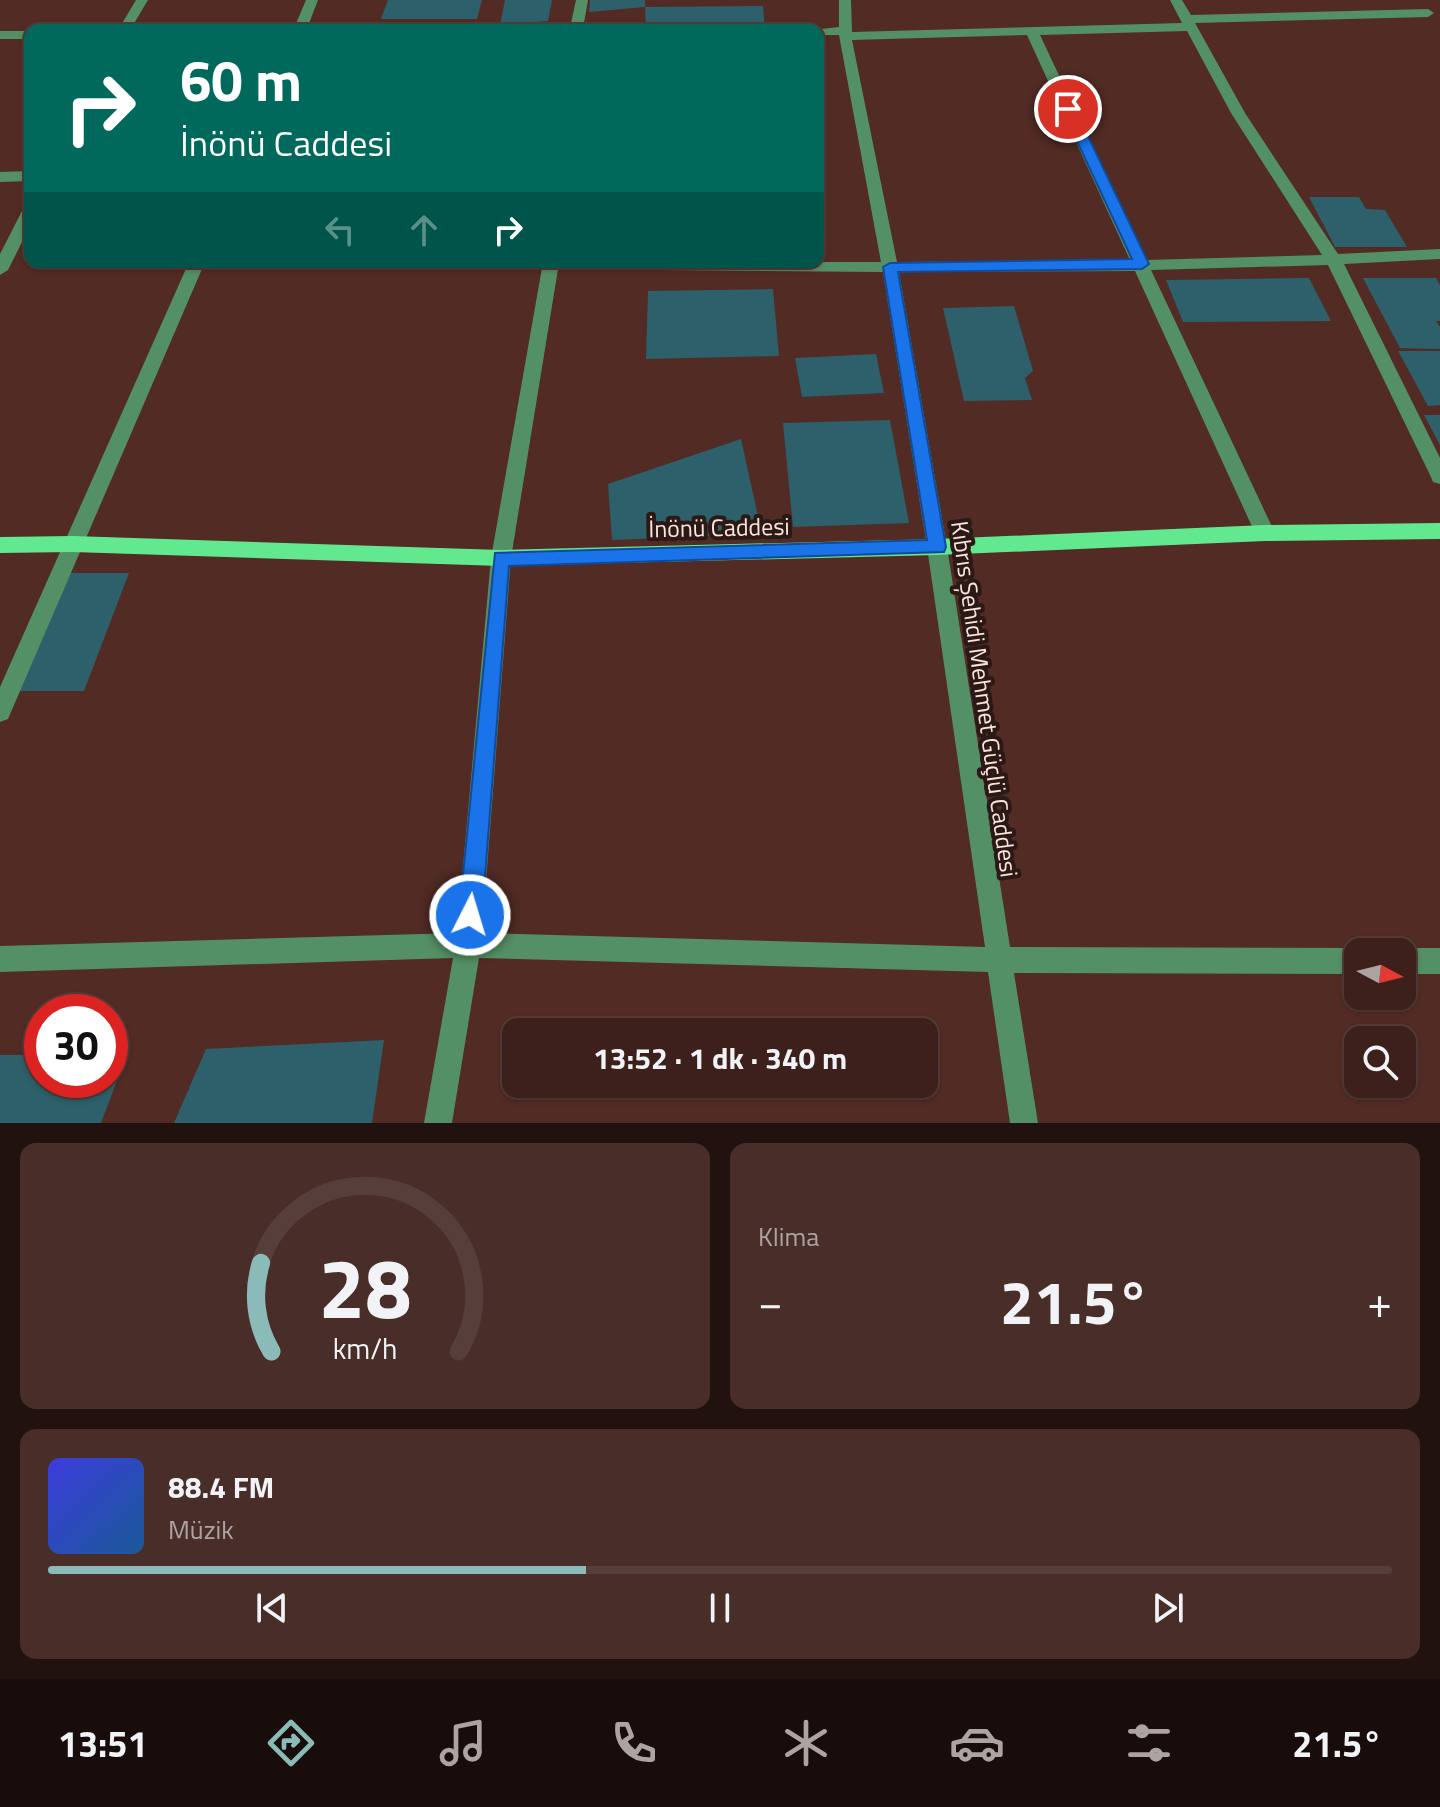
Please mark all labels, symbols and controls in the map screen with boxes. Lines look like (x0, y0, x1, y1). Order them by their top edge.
text: 60 m (180, 38, 302, 123)
icon: right (48, 56, 152, 160)
pin (1034, 75, 1102, 143)
icon: arrive (1046, 87, 1090, 131)
text: İnönü Caddesi (180, 115, 392, 170)
icon: left (318, 208, 362, 252)
icon: ahead (402, 208, 446, 252)
icon: right (486, 208, 530, 252)
street label: İnönü Caddesi (648, 508, 790, 546)
street label: Kıbrıs Şehidi Mehmet Güçlü Caddesi (942, 519, 1028, 879)
position arrow (428, 873, 512, 957)
north arrow (1344, 938, 1416, 1010)
map controls (1344, 938, 1416, 1098)
speed limit sign: 30 (24, 994, 128, 1098)
button: search (1344, 1026, 1416, 1098)
text: 13:52 · 1 dk · 340 m (593, 1035, 847, 1081)
text: Klima (758, 1217, 819, 1256)
text: 28 (318, 1224, 412, 1350)
text: 21.5° (1000, 1256, 1150, 1347)
text: − (758, 1268, 783, 1335)
text: + (1367, 1268, 1392, 1335)
text: km/h (333, 1327, 397, 1370)
text: 88.4 FM (168, 1464, 274, 1510)
text: Müzik (168, 1510, 234, 1549)
icon: previous (250, 1586, 294, 1630)
icon: pause (698, 1586, 742, 1630)
icon: next (1146, 1586, 1190, 1630)
icon: directions (263, 1715, 319, 1771)
icon: music (435, 1715, 491, 1771)
icon: phone (606, 1715, 662, 1771)
icon: climate (778, 1715, 834, 1771)
icon: car (949, 1715, 1005, 1771)
icon: filters (1121, 1715, 1177, 1771)
text: 13:51 (58, 1716, 148, 1771)
text: 21.5° (1292, 1716, 1382, 1771)

